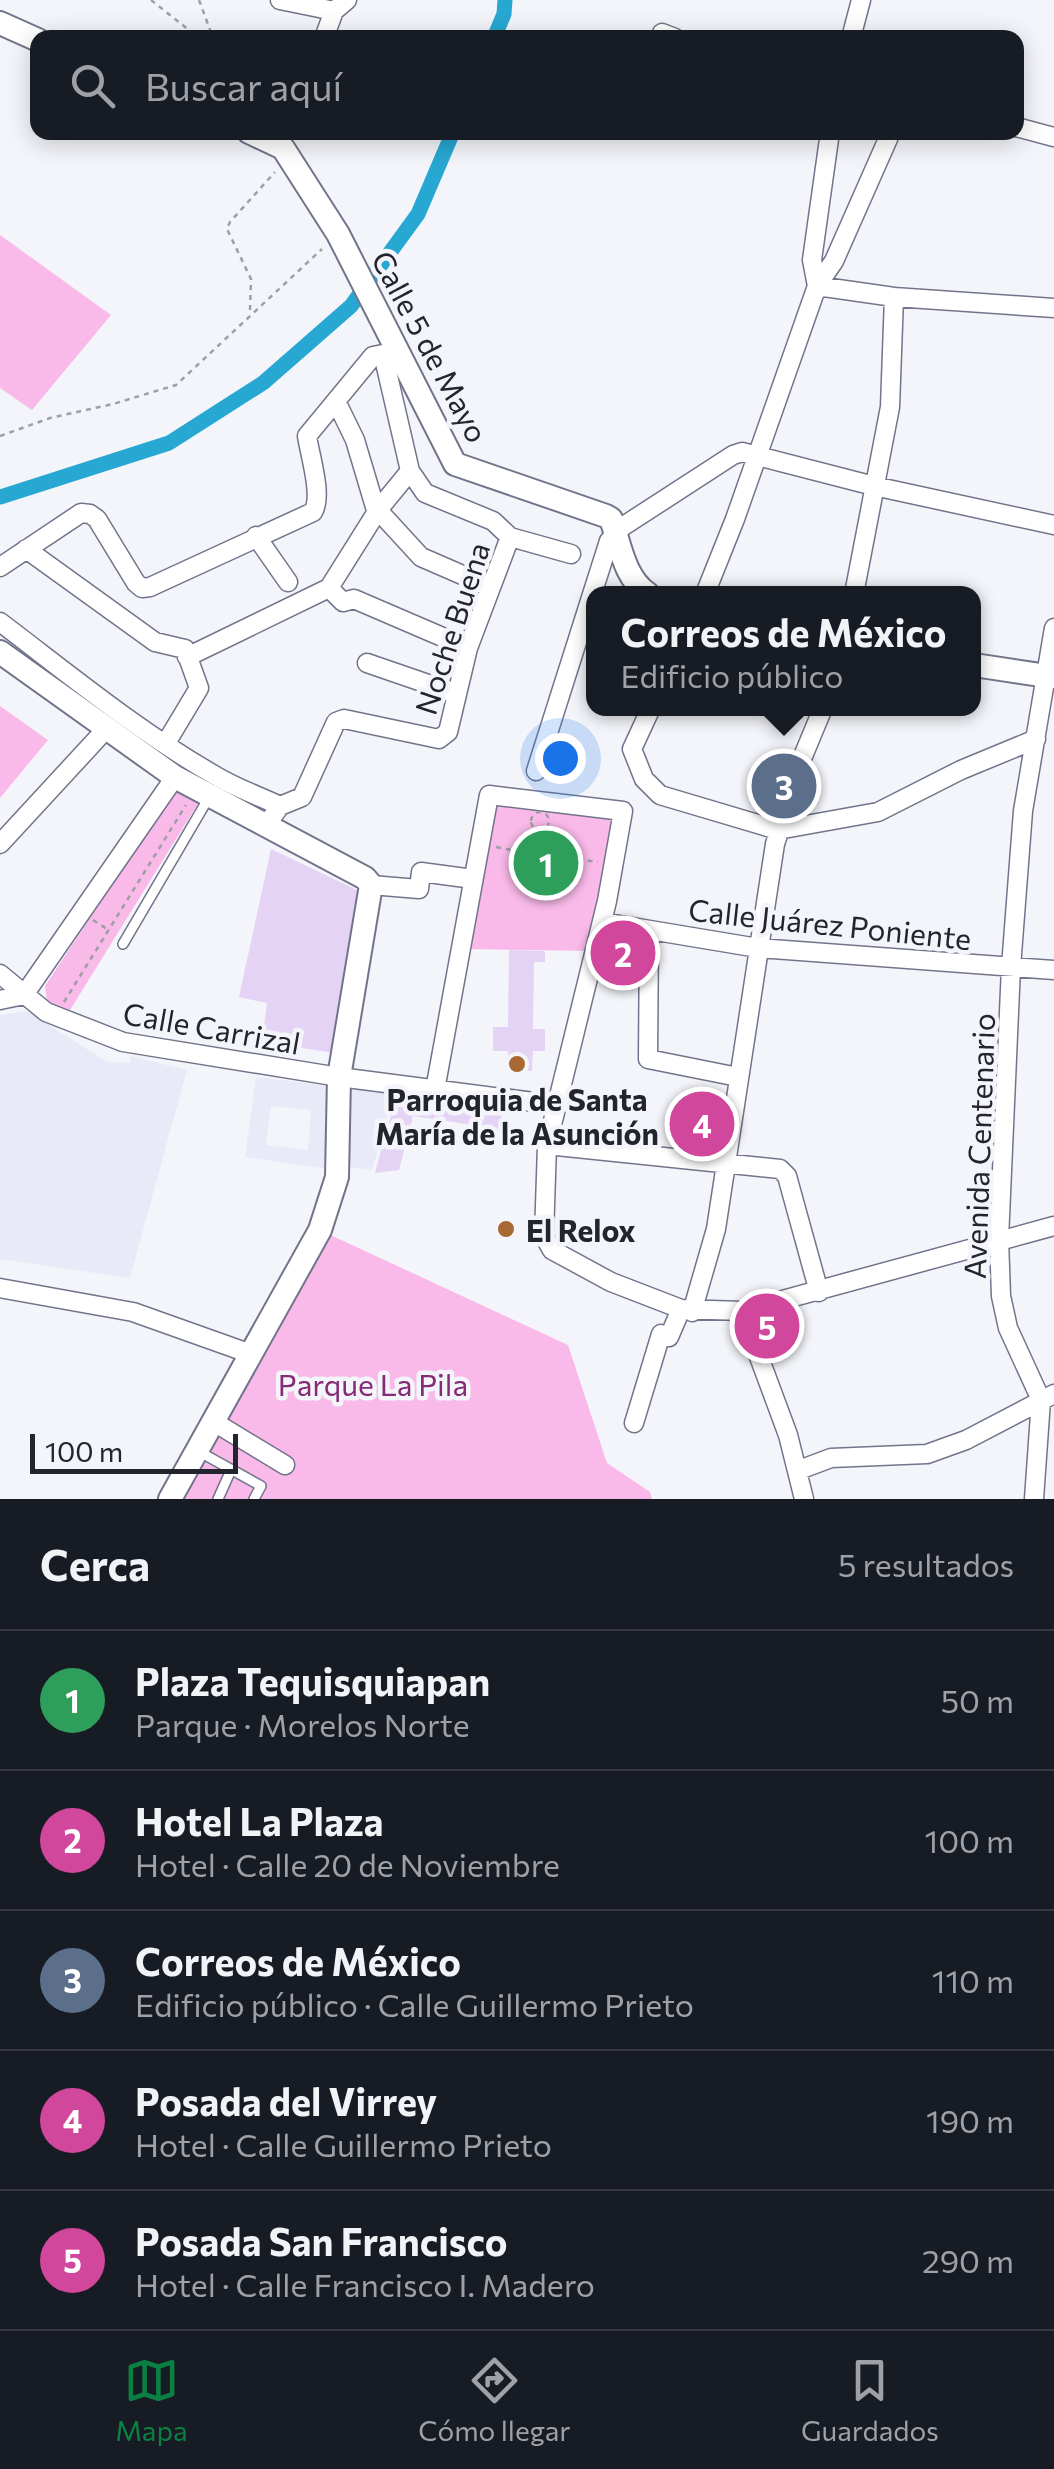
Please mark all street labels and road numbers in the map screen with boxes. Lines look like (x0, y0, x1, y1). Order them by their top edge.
street label: Calle 5 de Mayo (365, 244, 497, 448)
street label: Noche Buena (406, 537, 496, 719)
street label: Calle Juárez Poniente (687, 890, 973, 956)
street label: Calle Carrizal (121, 993, 303, 1061)
street label: Avenida Centenario (955, 1012, 1001, 1280)

